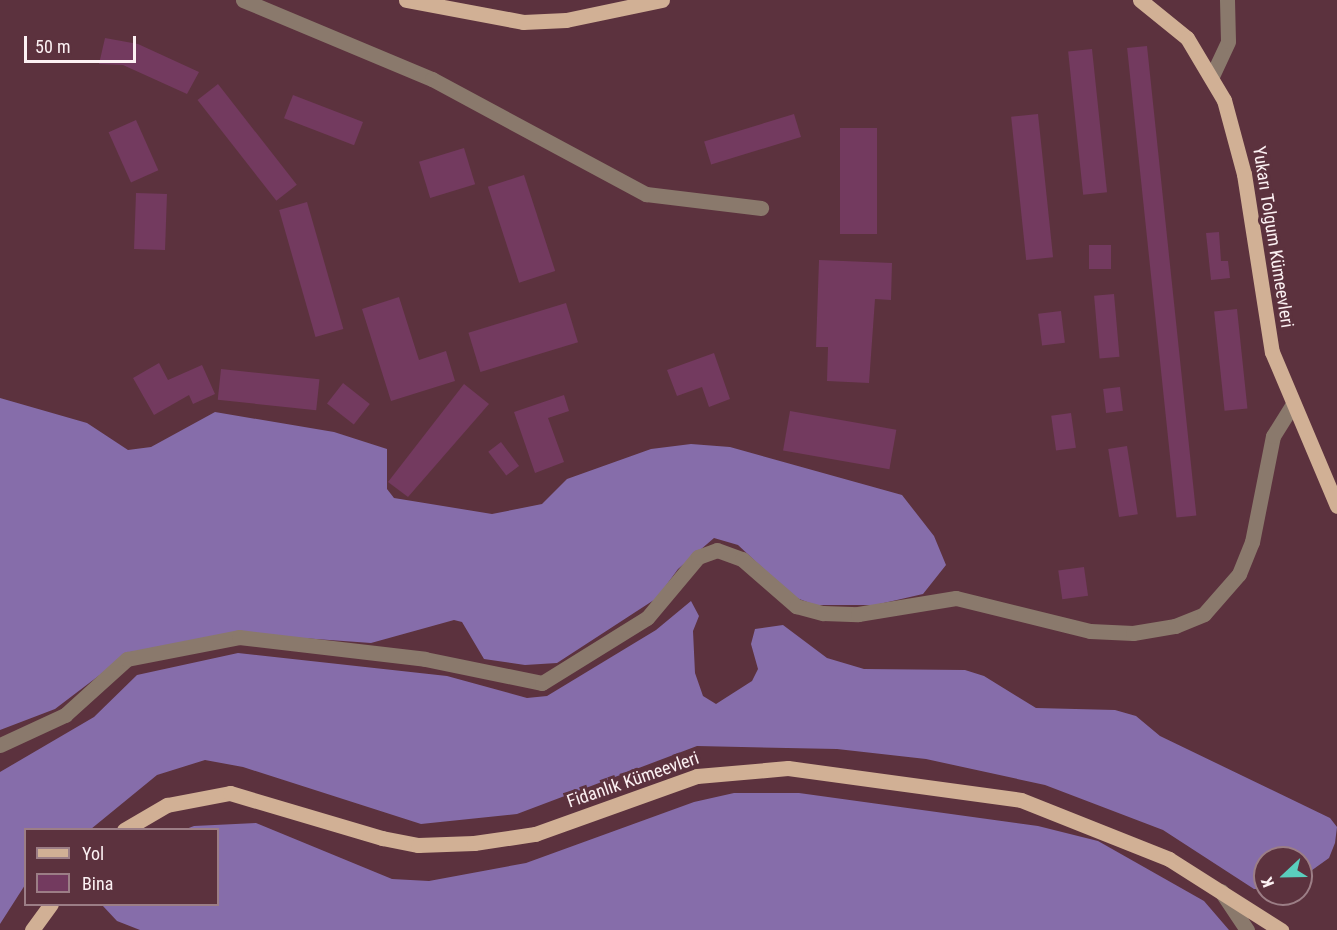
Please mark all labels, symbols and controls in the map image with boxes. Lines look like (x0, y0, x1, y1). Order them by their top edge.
scale bar (27, 24, 140, 62)
text: 50 m (35, 36, 70, 57)
street label: Yukarı Tolgum Kümeevleri (1248, 145, 1298, 329)
street label: Fidanlık Kümeevleri (564, 747, 702, 813)
legend (24, 828, 219, 906)
text: Yol (82, 843, 104, 864)
north arrow (1253, 846, 1313, 906)
text: Bina (82, 873, 113, 894)
text: K (1257, 875, 1278, 890)

